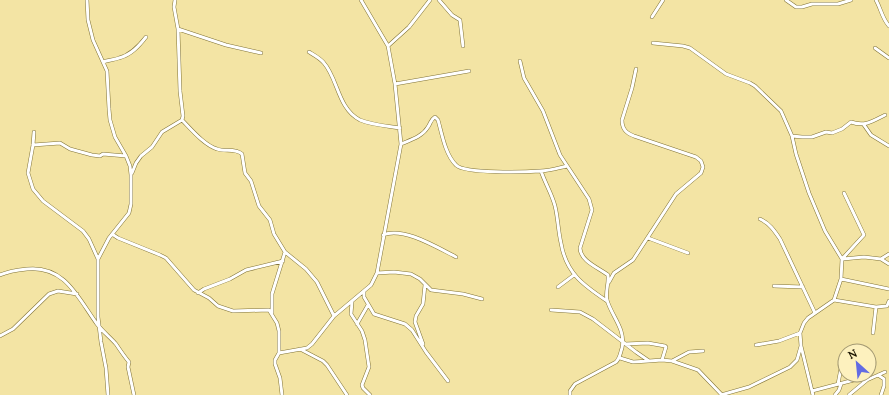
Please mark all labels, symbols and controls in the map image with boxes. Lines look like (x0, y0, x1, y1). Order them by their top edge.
north arrow (837, 343, 877, 383)
text: N (845, 346, 860, 362)

